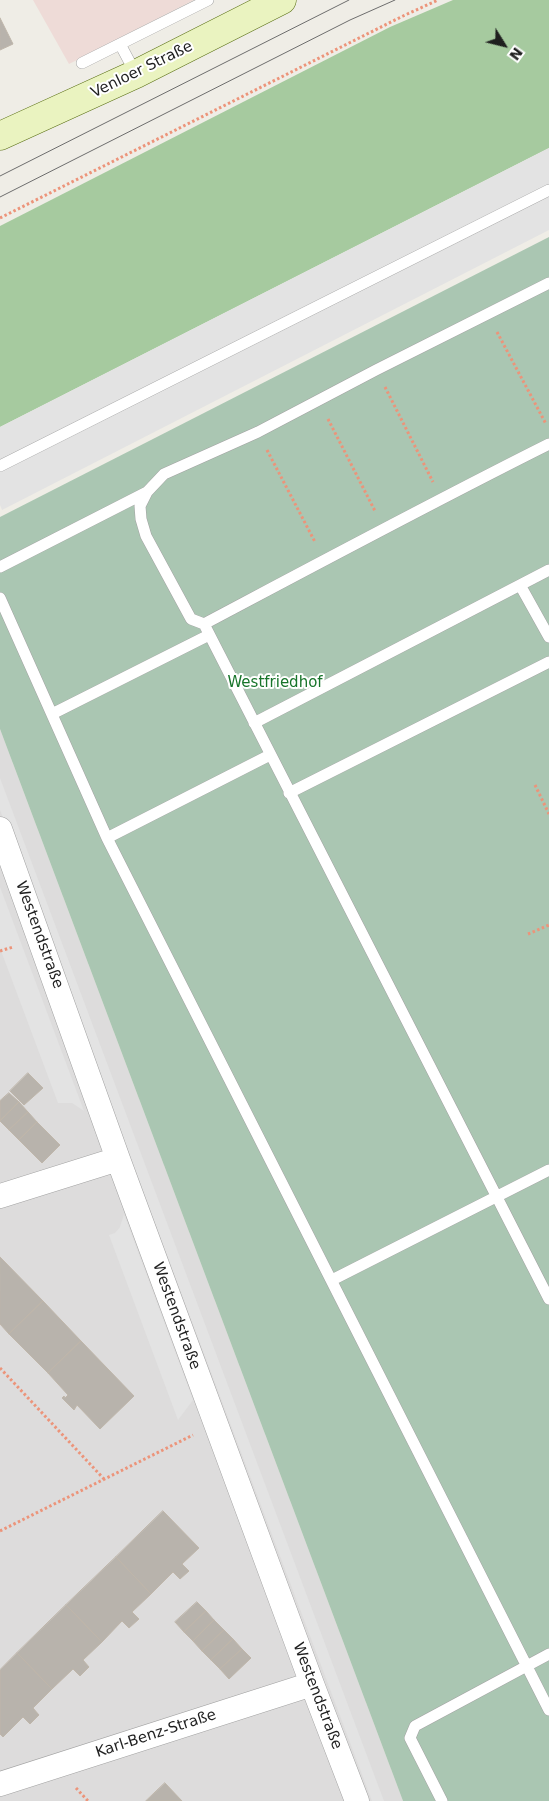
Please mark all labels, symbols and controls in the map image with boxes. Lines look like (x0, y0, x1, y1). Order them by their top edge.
north arrow (479, 20, 529, 70)
street label: Venloer Straße (88, 38, 196, 102)
text: N (506, 44, 526, 63)
park label: Westfriedhof (227, 674, 323, 692)
street label: Westendstraße (11, 879, 67, 991)
street label: Westendstraße (148, 1260, 204, 1372)
street label: Westendstraße (288, 1640, 346, 1752)
street label: Karl-Benz-Straße (93, 1706, 219, 1762)

